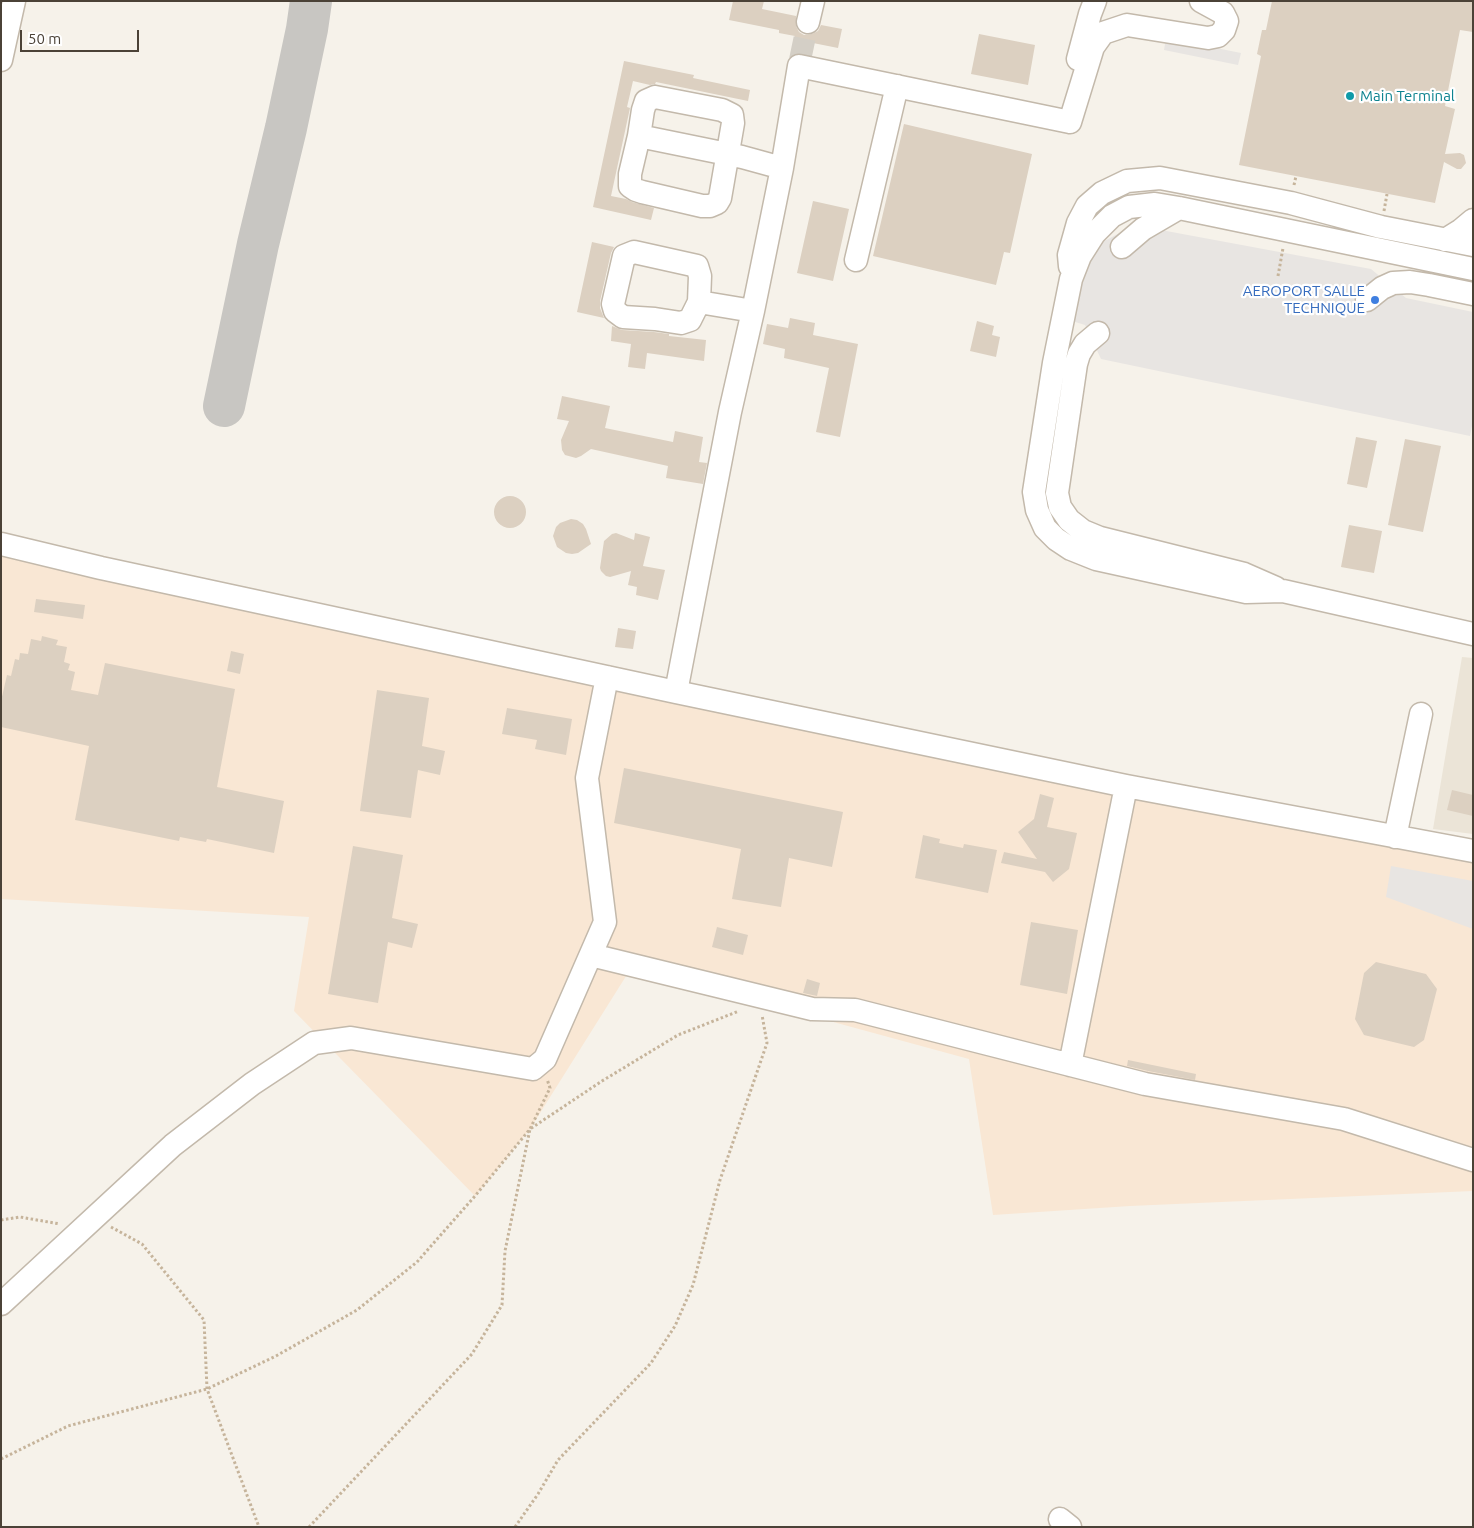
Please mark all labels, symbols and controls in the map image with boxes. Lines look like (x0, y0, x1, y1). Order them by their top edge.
scale bar (22, 20, 141, 52)
text: 50 m (28, 30, 61, 47)
place label: Main Terminal (1360, 87, 1455, 105)
marker: Main Terminal (1344, 90, 1356, 102)
place label: AEROPORT SALLE TECHNIQUE (1243, 282, 1365, 317)
marker: AEROPORT SALLE TECHNIQUE (1369, 294, 1381, 306)

